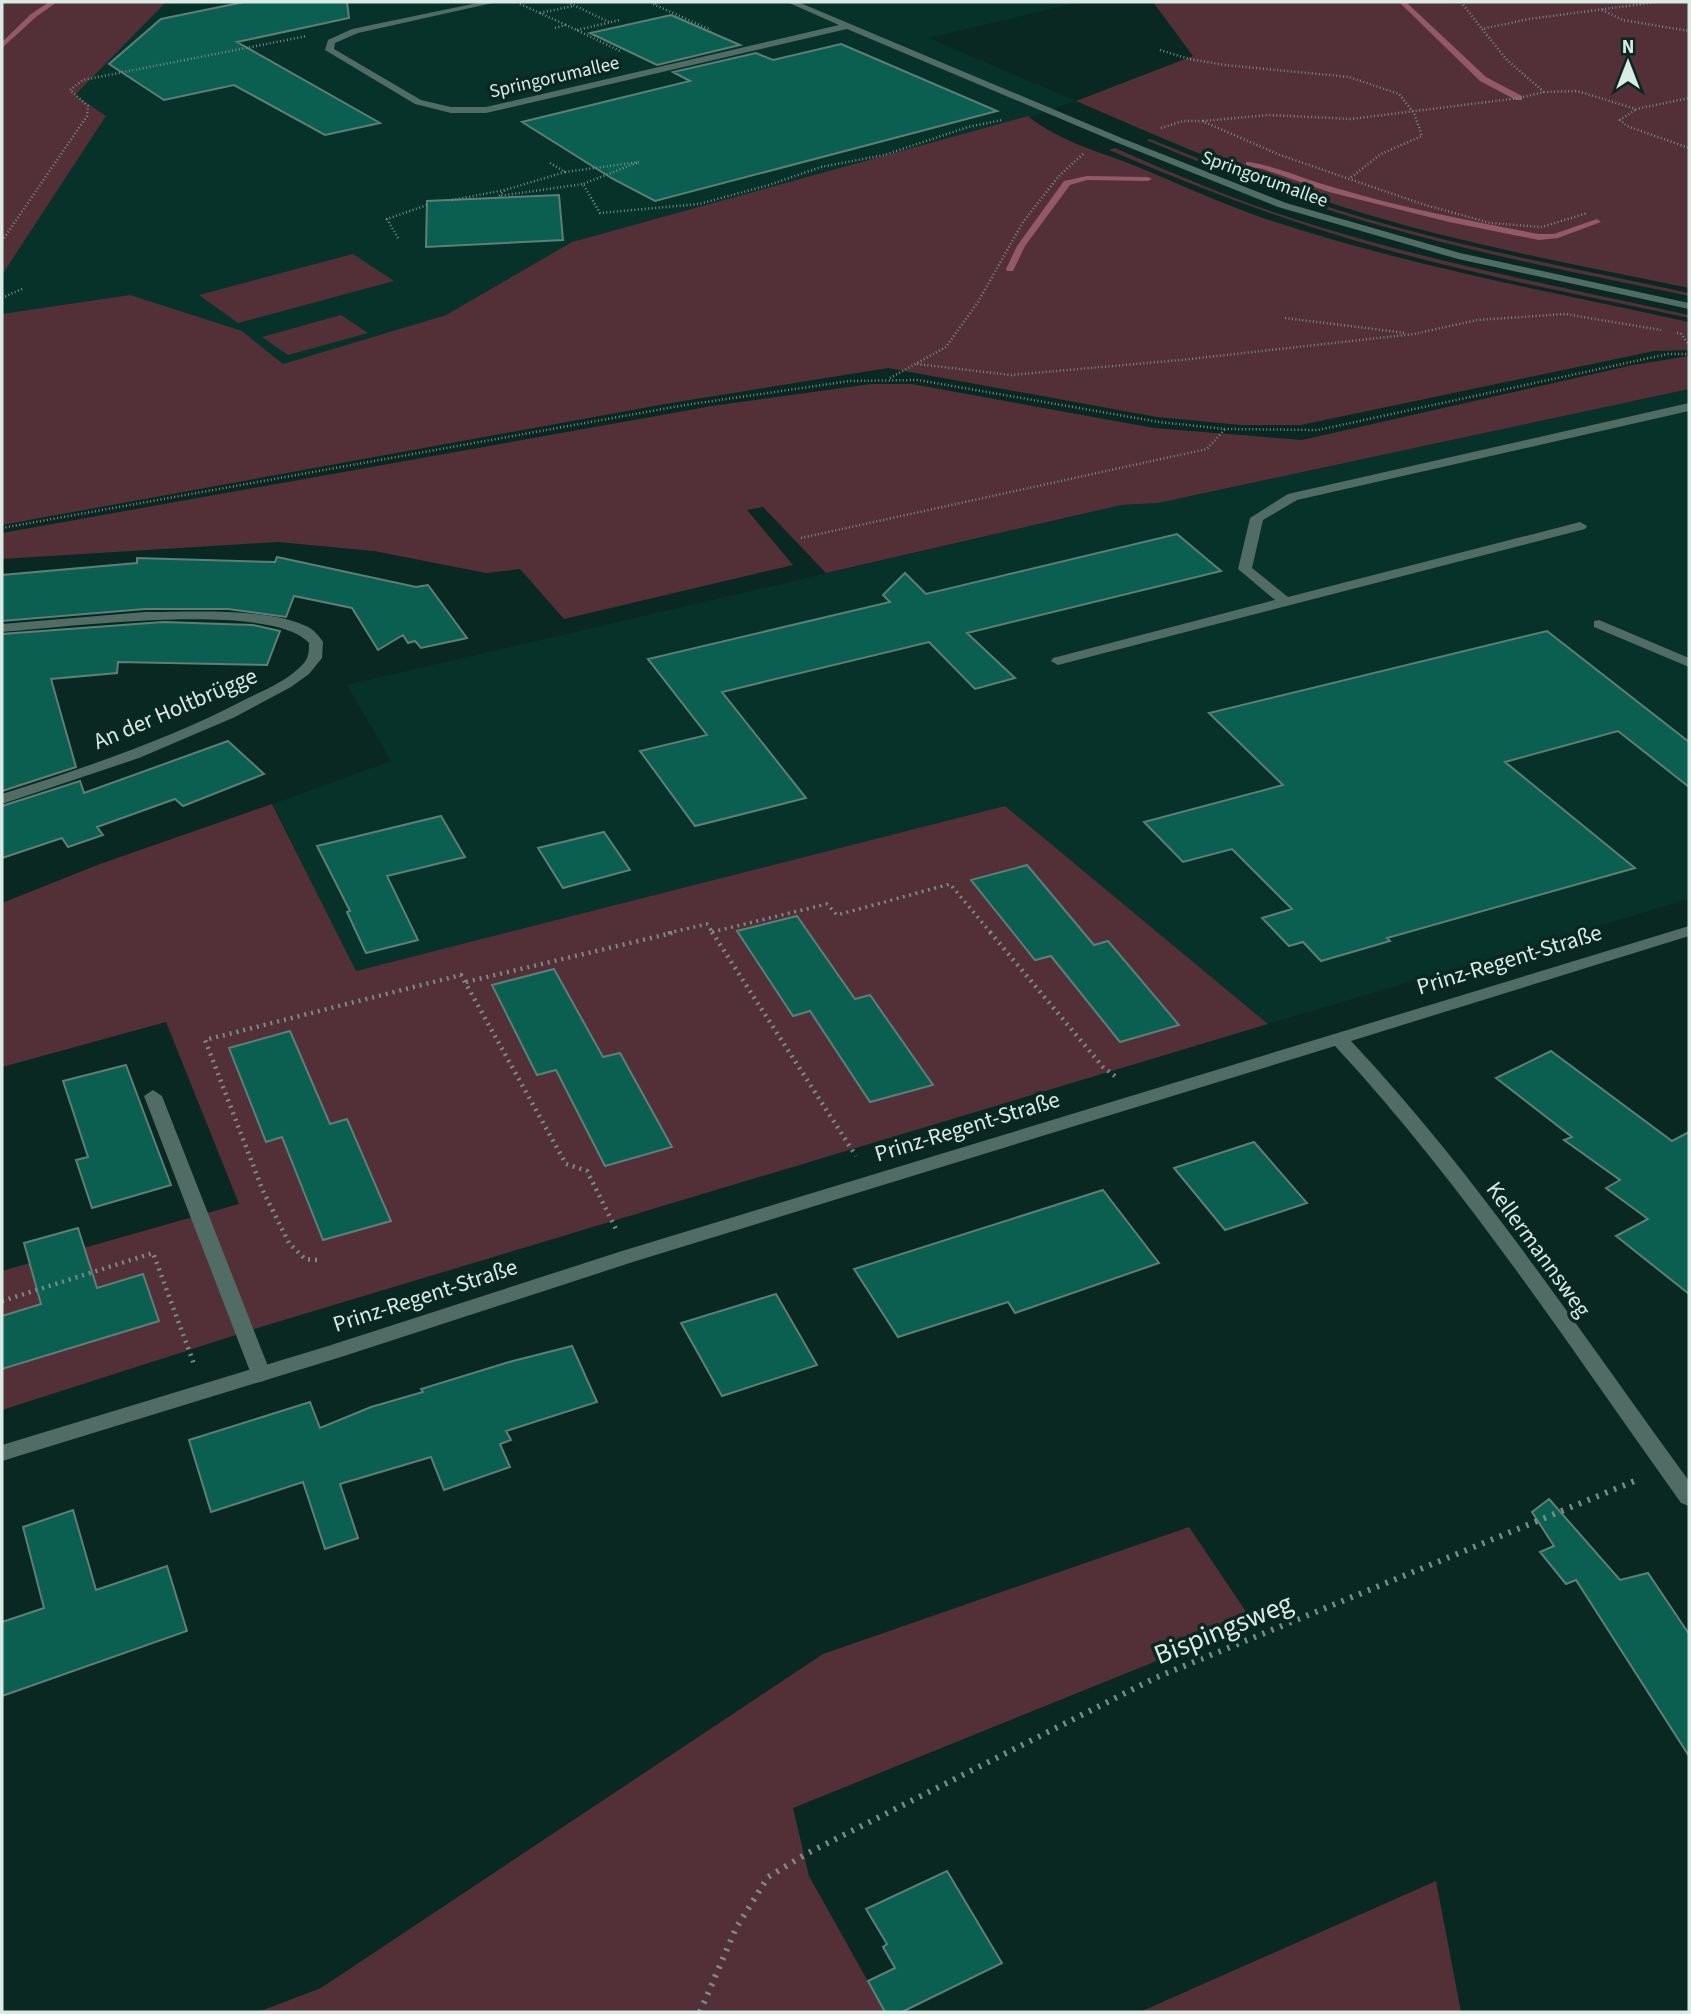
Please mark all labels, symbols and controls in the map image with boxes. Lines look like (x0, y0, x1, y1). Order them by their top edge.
north arrow (1593, 28, 1663, 98)
text: N (1622, 34, 1634, 61)
street label: Springorumallee (487, 49, 622, 106)
street label: Springorumallee (1197, 144, 1331, 215)
street label: An der Holtbrügge (88, 659, 262, 758)
street label: Prinz-Regent-Straße (1412, 916, 1606, 1003)
street label: Prinz-Regent-Straße (870, 1083, 1064, 1170)
street label: Kellermannsweg (1478, 1175, 1599, 1324)
street label: Prinz-Regent-Straße (329, 1250, 522, 1341)
street label: Bispingsweg (1148, 1583, 1299, 1675)

